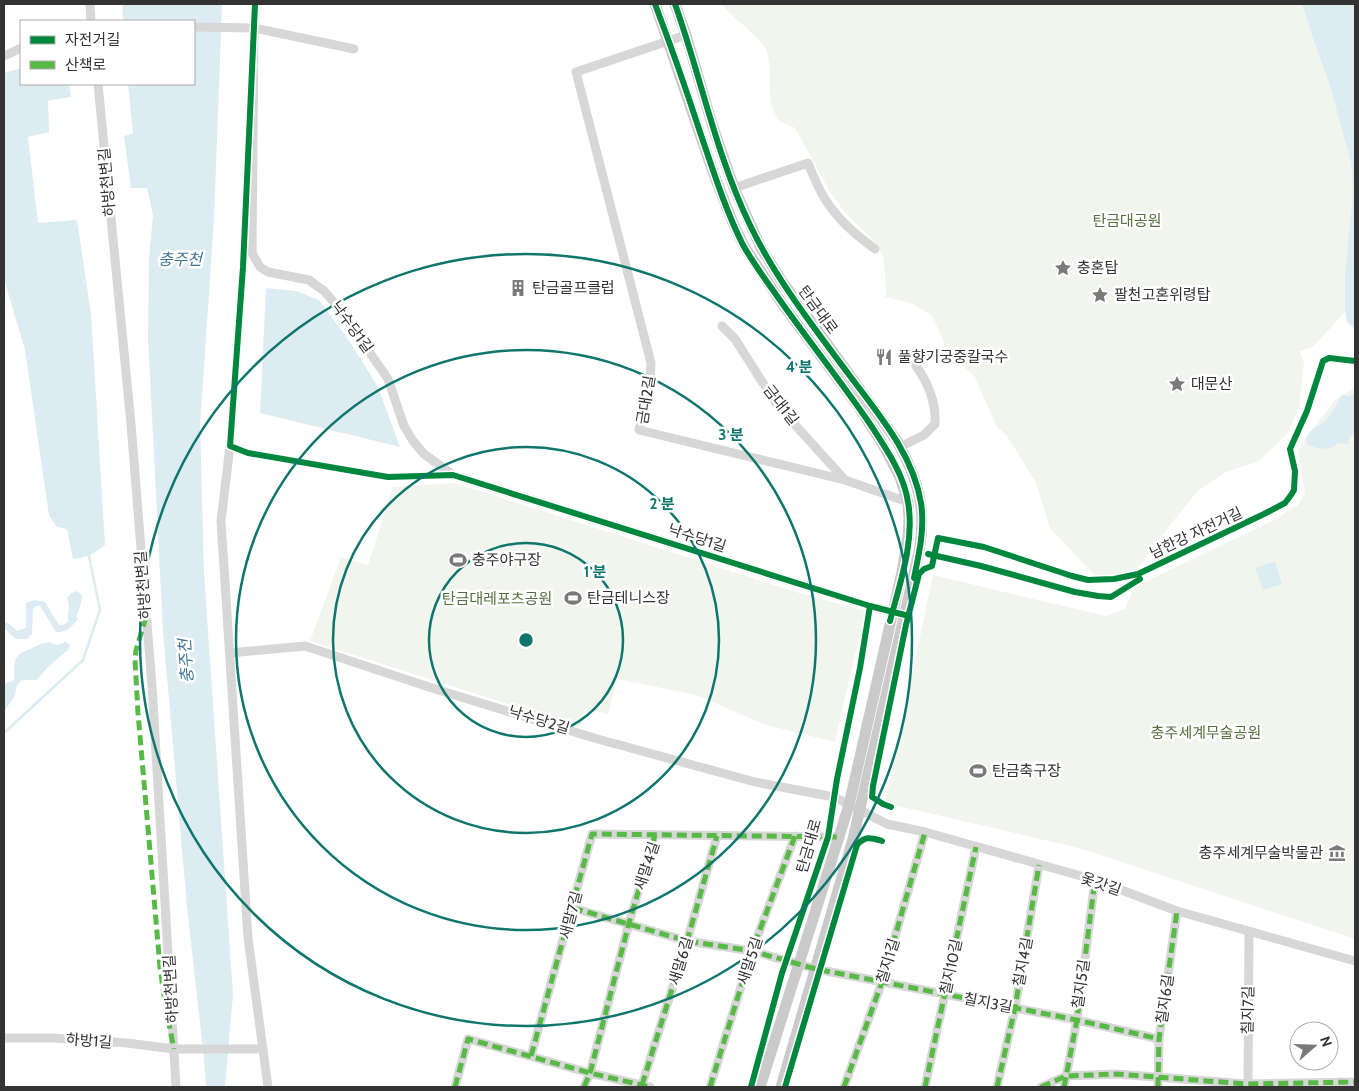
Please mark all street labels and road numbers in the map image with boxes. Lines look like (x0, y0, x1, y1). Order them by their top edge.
street label: 하방천변길 (95, 147, 119, 217)
street label: 탄금대로 (794, 282, 842, 338)
street label: 낙수당1길 (327, 297, 377, 357)
street label: 금대2길 (633, 374, 659, 426)
street label: 금대1길 (760, 381, 802, 429)
street label: 남한강 자전거길 (1147, 504, 1245, 562)
street label: 낙수당1길 (666, 520, 728, 556)
street label: 하방천변길 (132, 550, 154, 620)
street label: 낙수당2길 (506, 702, 572, 738)
street label: 탄금대로 (793, 817, 825, 875)
street label: 새말4길 (631, 839, 663, 893)
street label: 옻갓길 (1078, 869, 1124, 899)
street label: 새말7길 (556, 889, 586, 941)
street label: 새말6길 (665, 934, 697, 988)
street label: 새말5길 (734, 935, 766, 987)
street label: 칠지1길 (873, 936, 903, 986)
street label: 칠지4길 (1010, 936, 1036, 988)
street label: 칠지10길 (936, 937, 966, 997)
street label: 하방천변길 (160, 954, 182, 1024)
street label: 칠지5길 (1069, 958, 1093, 1010)
street label: 칠지6길 (1153, 973, 1177, 1025)
street label: 칠지7길 (1239, 985, 1257, 1035)
street label: 칠지3길 (962, 989, 1014, 1017)
street label: 하방1길 (65, 1030, 113, 1052)

